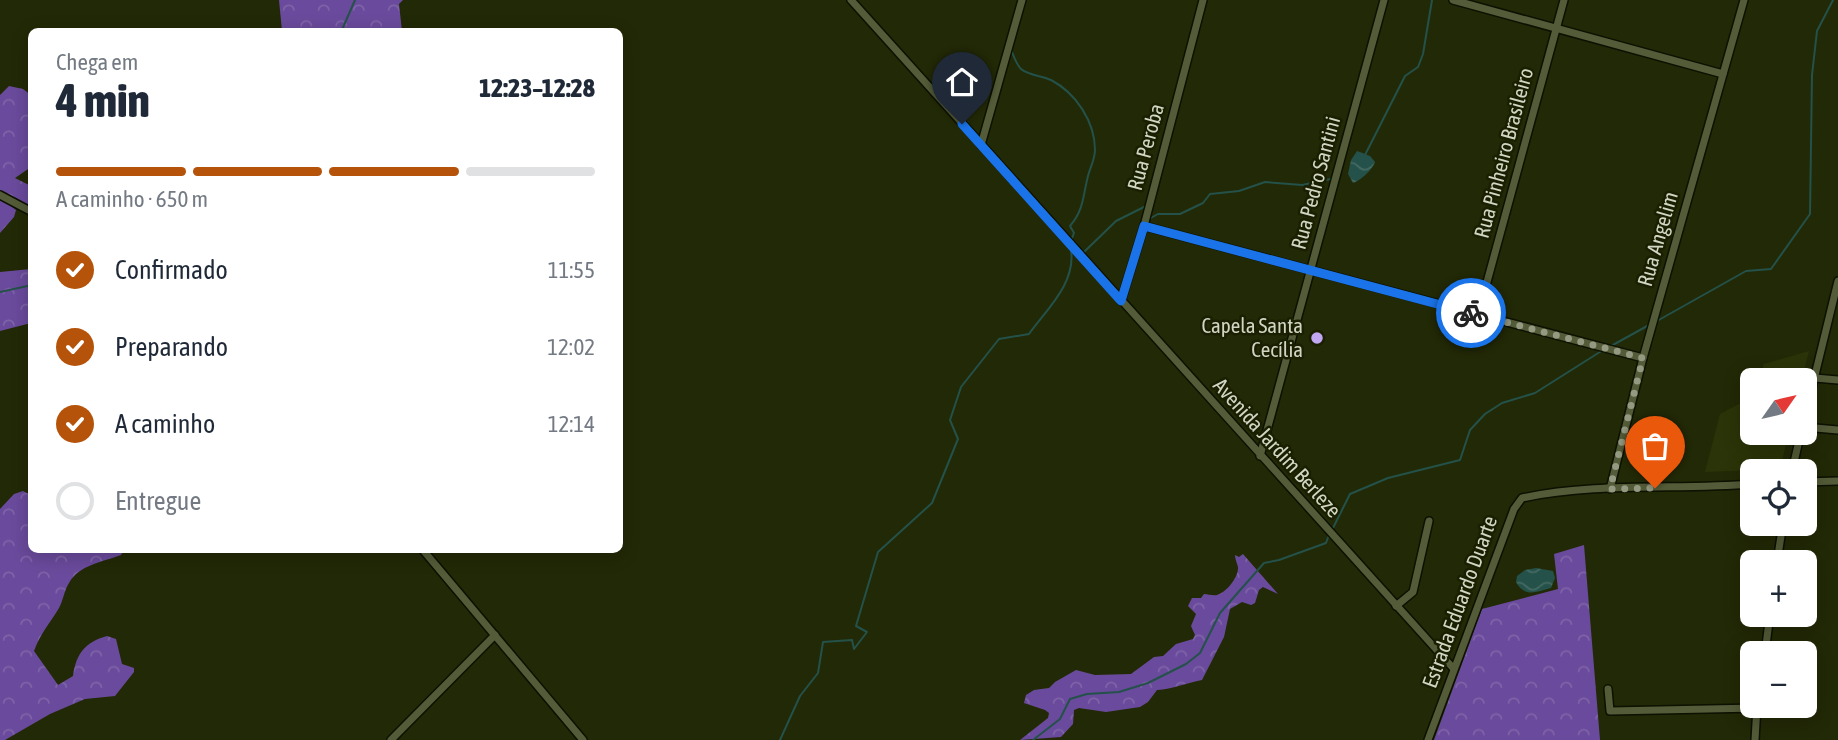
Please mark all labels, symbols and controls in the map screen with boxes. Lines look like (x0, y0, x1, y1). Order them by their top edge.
text: Chega em (56, 49, 138, 75)
pin (932, 52, 992, 124)
icon: home (943, 63, 981, 101)
street label: Rua Pinheiro Brasileiro (1469, 65, 1537, 240)
text: 12:23–12:28 (479, 73, 595, 103)
text: 4 min (56, 74, 150, 127)
street label: Rua Peroba (1122, 101, 1168, 193)
street label: Rua Pedro Santini (1286, 114, 1344, 252)
text: A caminho · 650 m (56, 186, 208, 212)
street label: Rua Angelim (1632, 189, 1682, 289)
icon: check (56, 251, 94, 289)
text: Confirmado (115, 255, 228, 285)
text: 11:55 (548, 257, 595, 283)
courier (1436, 278, 1506, 348)
icon: bike (1452, 294, 1490, 332)
place label: Capela Santa Cecília (1202, 313, 1303, 361)
icon: check (56, 328, 94, 366)
marker: Capela Santa Cecília (1309, 330, 1325, 346)
text: Preparando (115, 332, 228, 362)
text: 12:02 (547, 334, 595, 360)
north arrow (1740, 368, 1816, 444)
map controls (1740, 368, 1817, 718)
street label: Avenida Jardim Berleze (1209, 373, 1346, 522)
icon: check (56, 405, 94, 443)
text: A caminho (115, 409, 215, 439)
text: 12:14 (548, 411, 595, 437)
pin (1625, 416, 1685, 488)
icon: bag (1636, 427, 1674, 465)
button: locate (1740, 459, 1817, 536)
text: Entregue (115, 486, 201, 516)
street label: Estrada Eduardo Duarte (1417, 512, 1501, 691)
button: + (1740, 550, 1817, 627)
button: − (1740, 641, 1817, 718)

